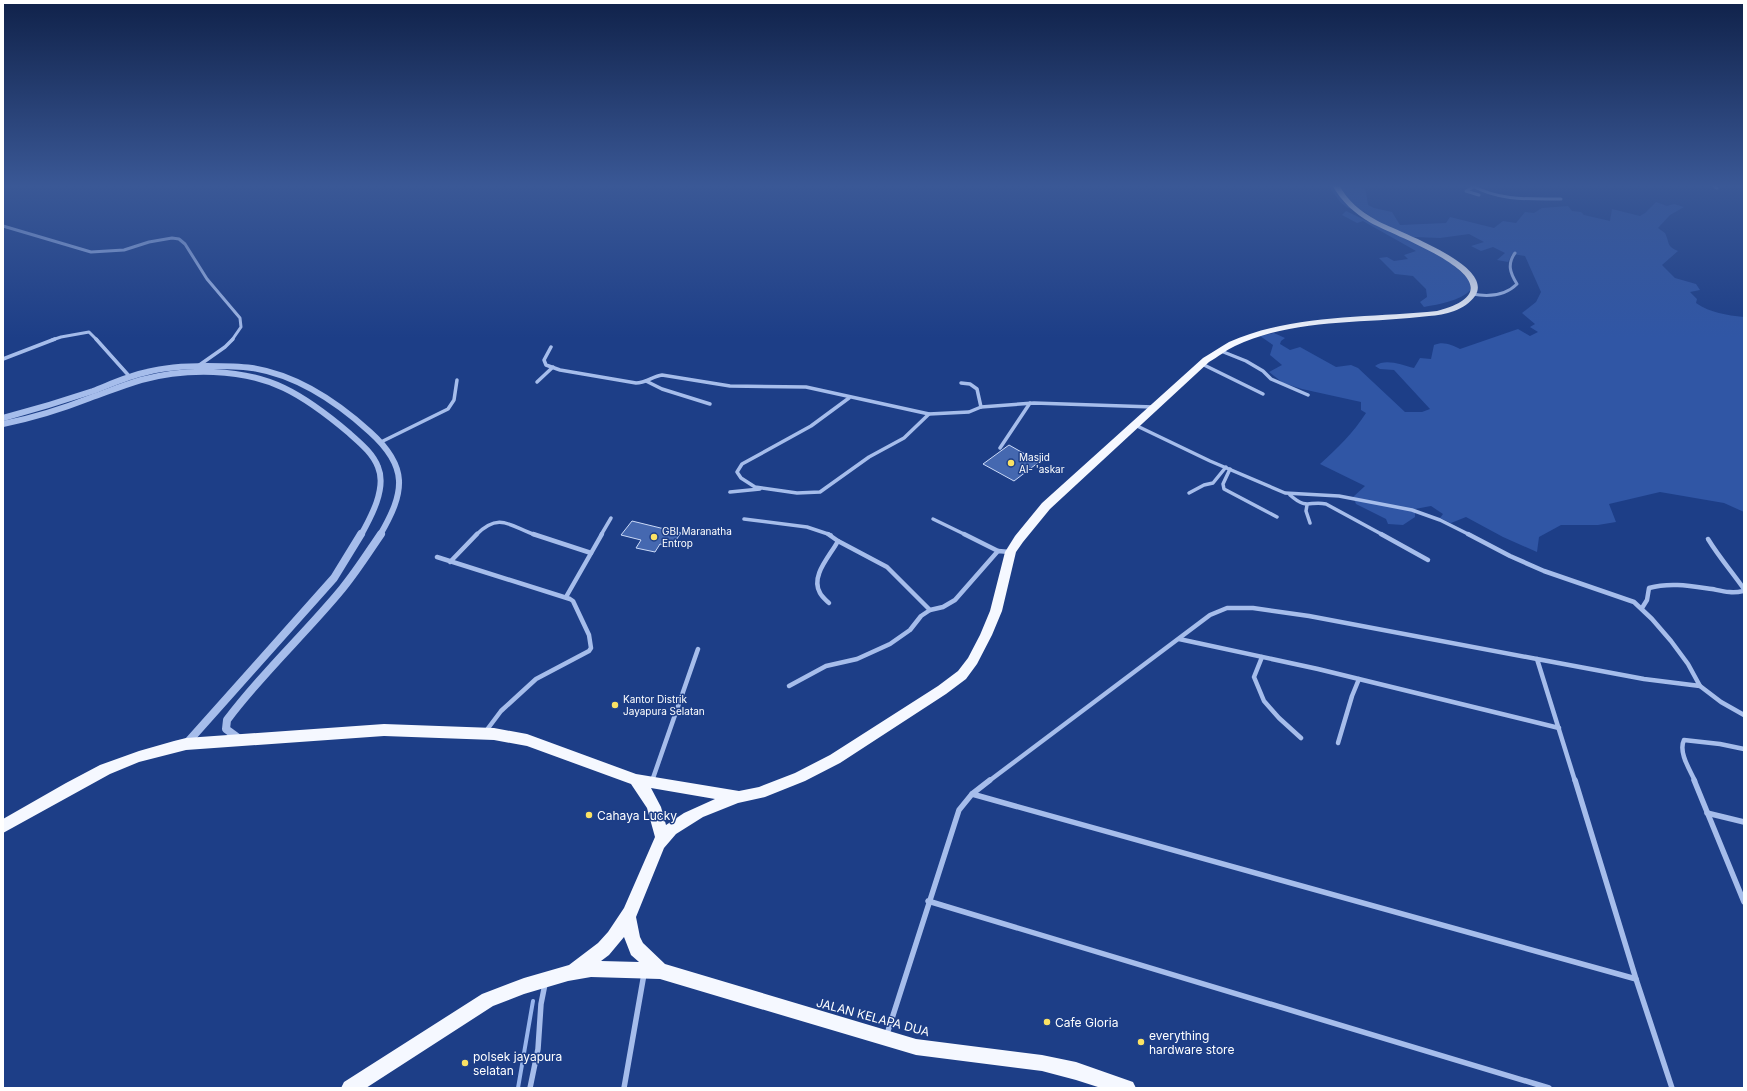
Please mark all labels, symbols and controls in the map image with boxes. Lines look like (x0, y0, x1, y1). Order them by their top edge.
place label: Masjid Al- 'askar (1019, 451, 1065, 475)
marker: Masjid Al- 'askar (1006, 458, 1016, 468)
place label: GBI Maranatha Entrop (662, 525, 732, 549)
marker: GBI Maranatha Entrop (649, 532, 659, 542)
place label: Kantor Distrik Jayapura Selatan (623, 693, 705, 717)
marker: Kantor Distrik Jayapura Selatan (610, 700, 620, 710)
place label: Cahaya Lucky (597, 808, 677, 823)
marker: Cahaya Lucky (584, 810, 594, 820)
street label: JALAN KELAPA DUA (815, 995, 931, 1039)
place label: Cafe Gloria (1055, 1015, 1118, 1030)
marker: Cafe Gloria (1042, 1017, 1052, 1027)
place label: everything hardware store (1149, 1028, 1234, 1057)
marker: everything hardware store (1136, 1037, 1146, 1047)
place label: polsek jayapura selatan (473, 1049, 562, 1078)
marker: polsek jayapura selatan (460, 1058, 470, 1068)

